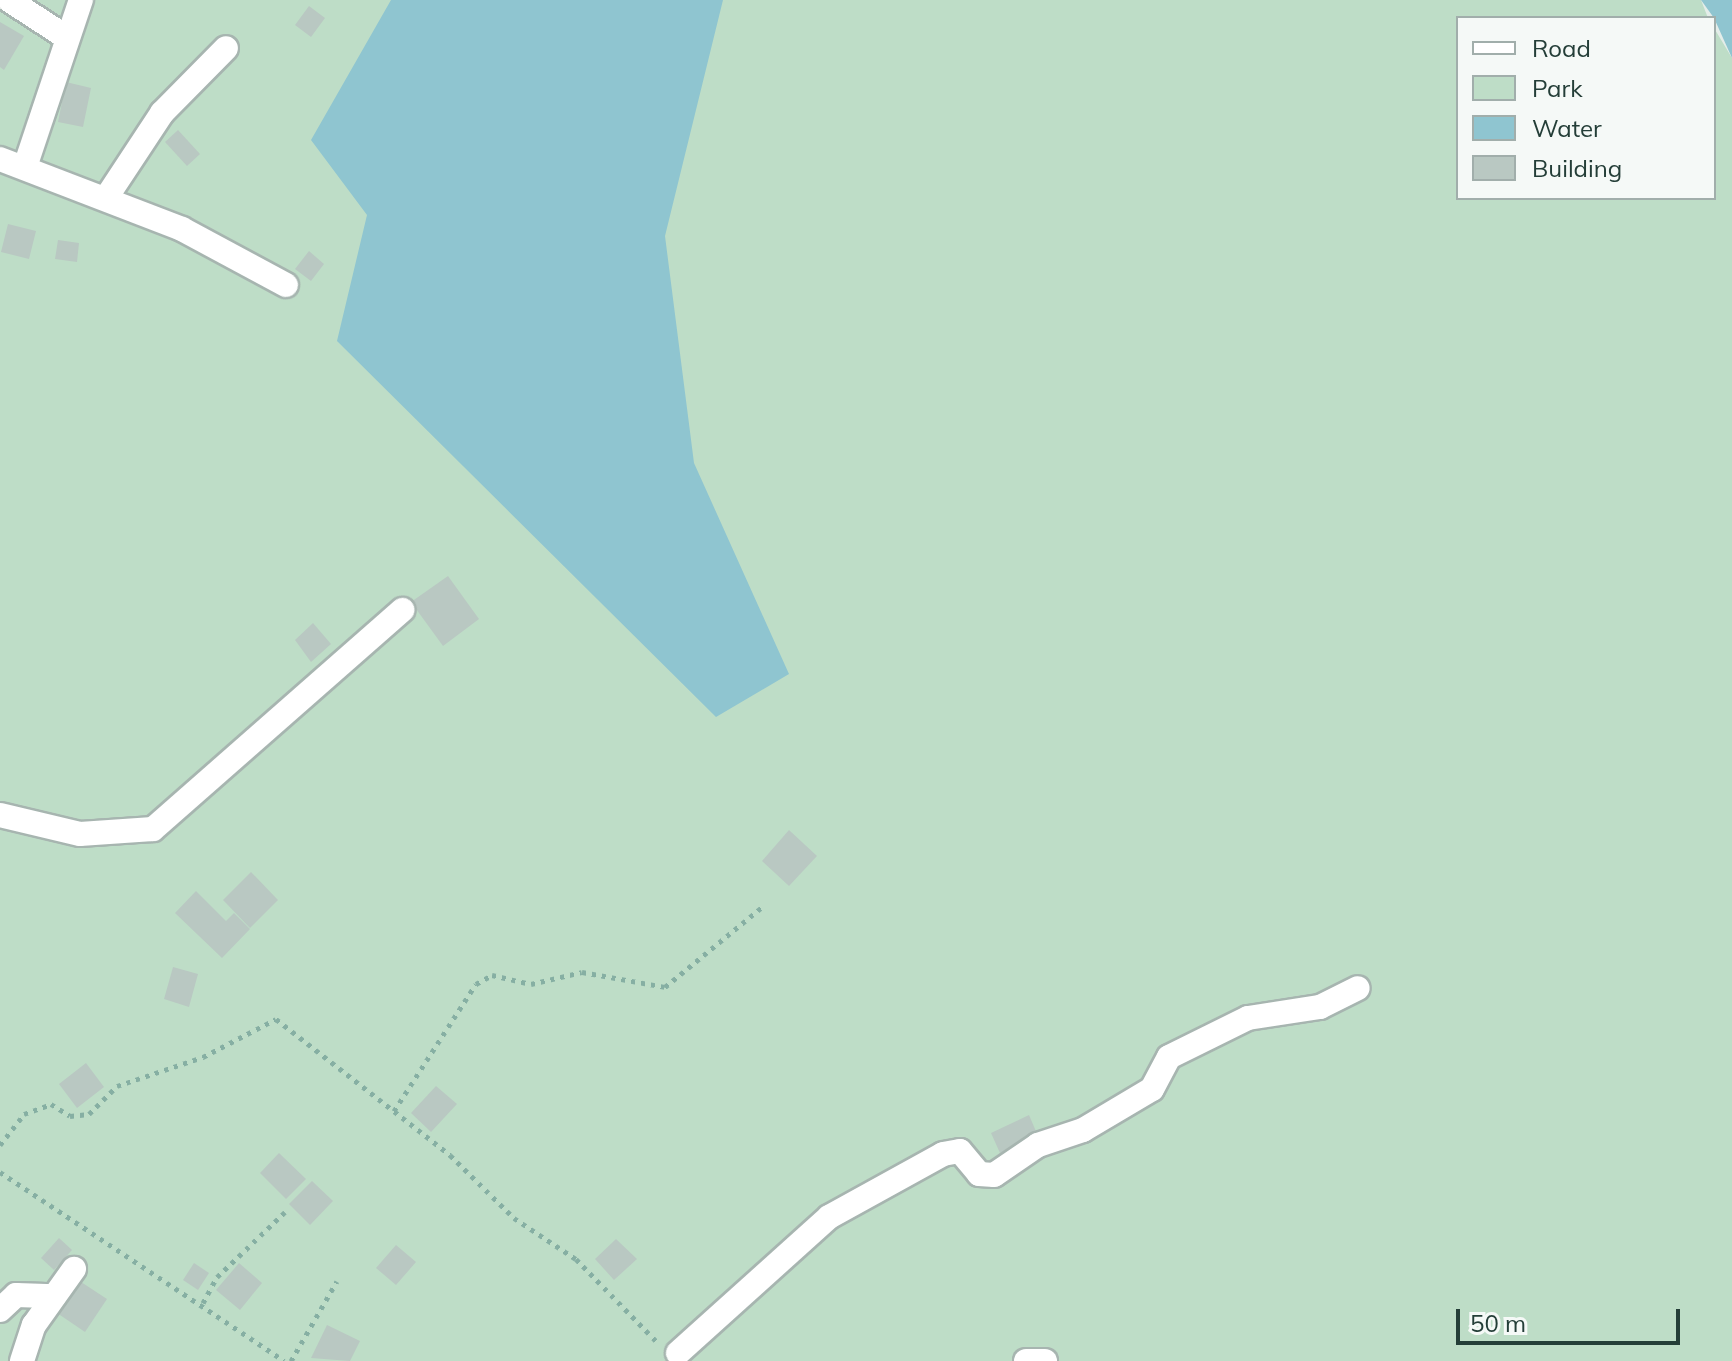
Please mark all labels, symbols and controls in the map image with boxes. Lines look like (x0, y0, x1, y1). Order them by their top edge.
legend (1456, 16, 1716, 200)
text: Road (1532, 33, 1591, 63)
text: Park (1532, 73, 1583, 103)
text: Water (1532, 113, 1602, 143)
text: Building (1532, 153, 1622, 183)
scale bar (1460, 1293, 1684, 1343)
text: 50 m (1470, 1308, 1526, 1338)

